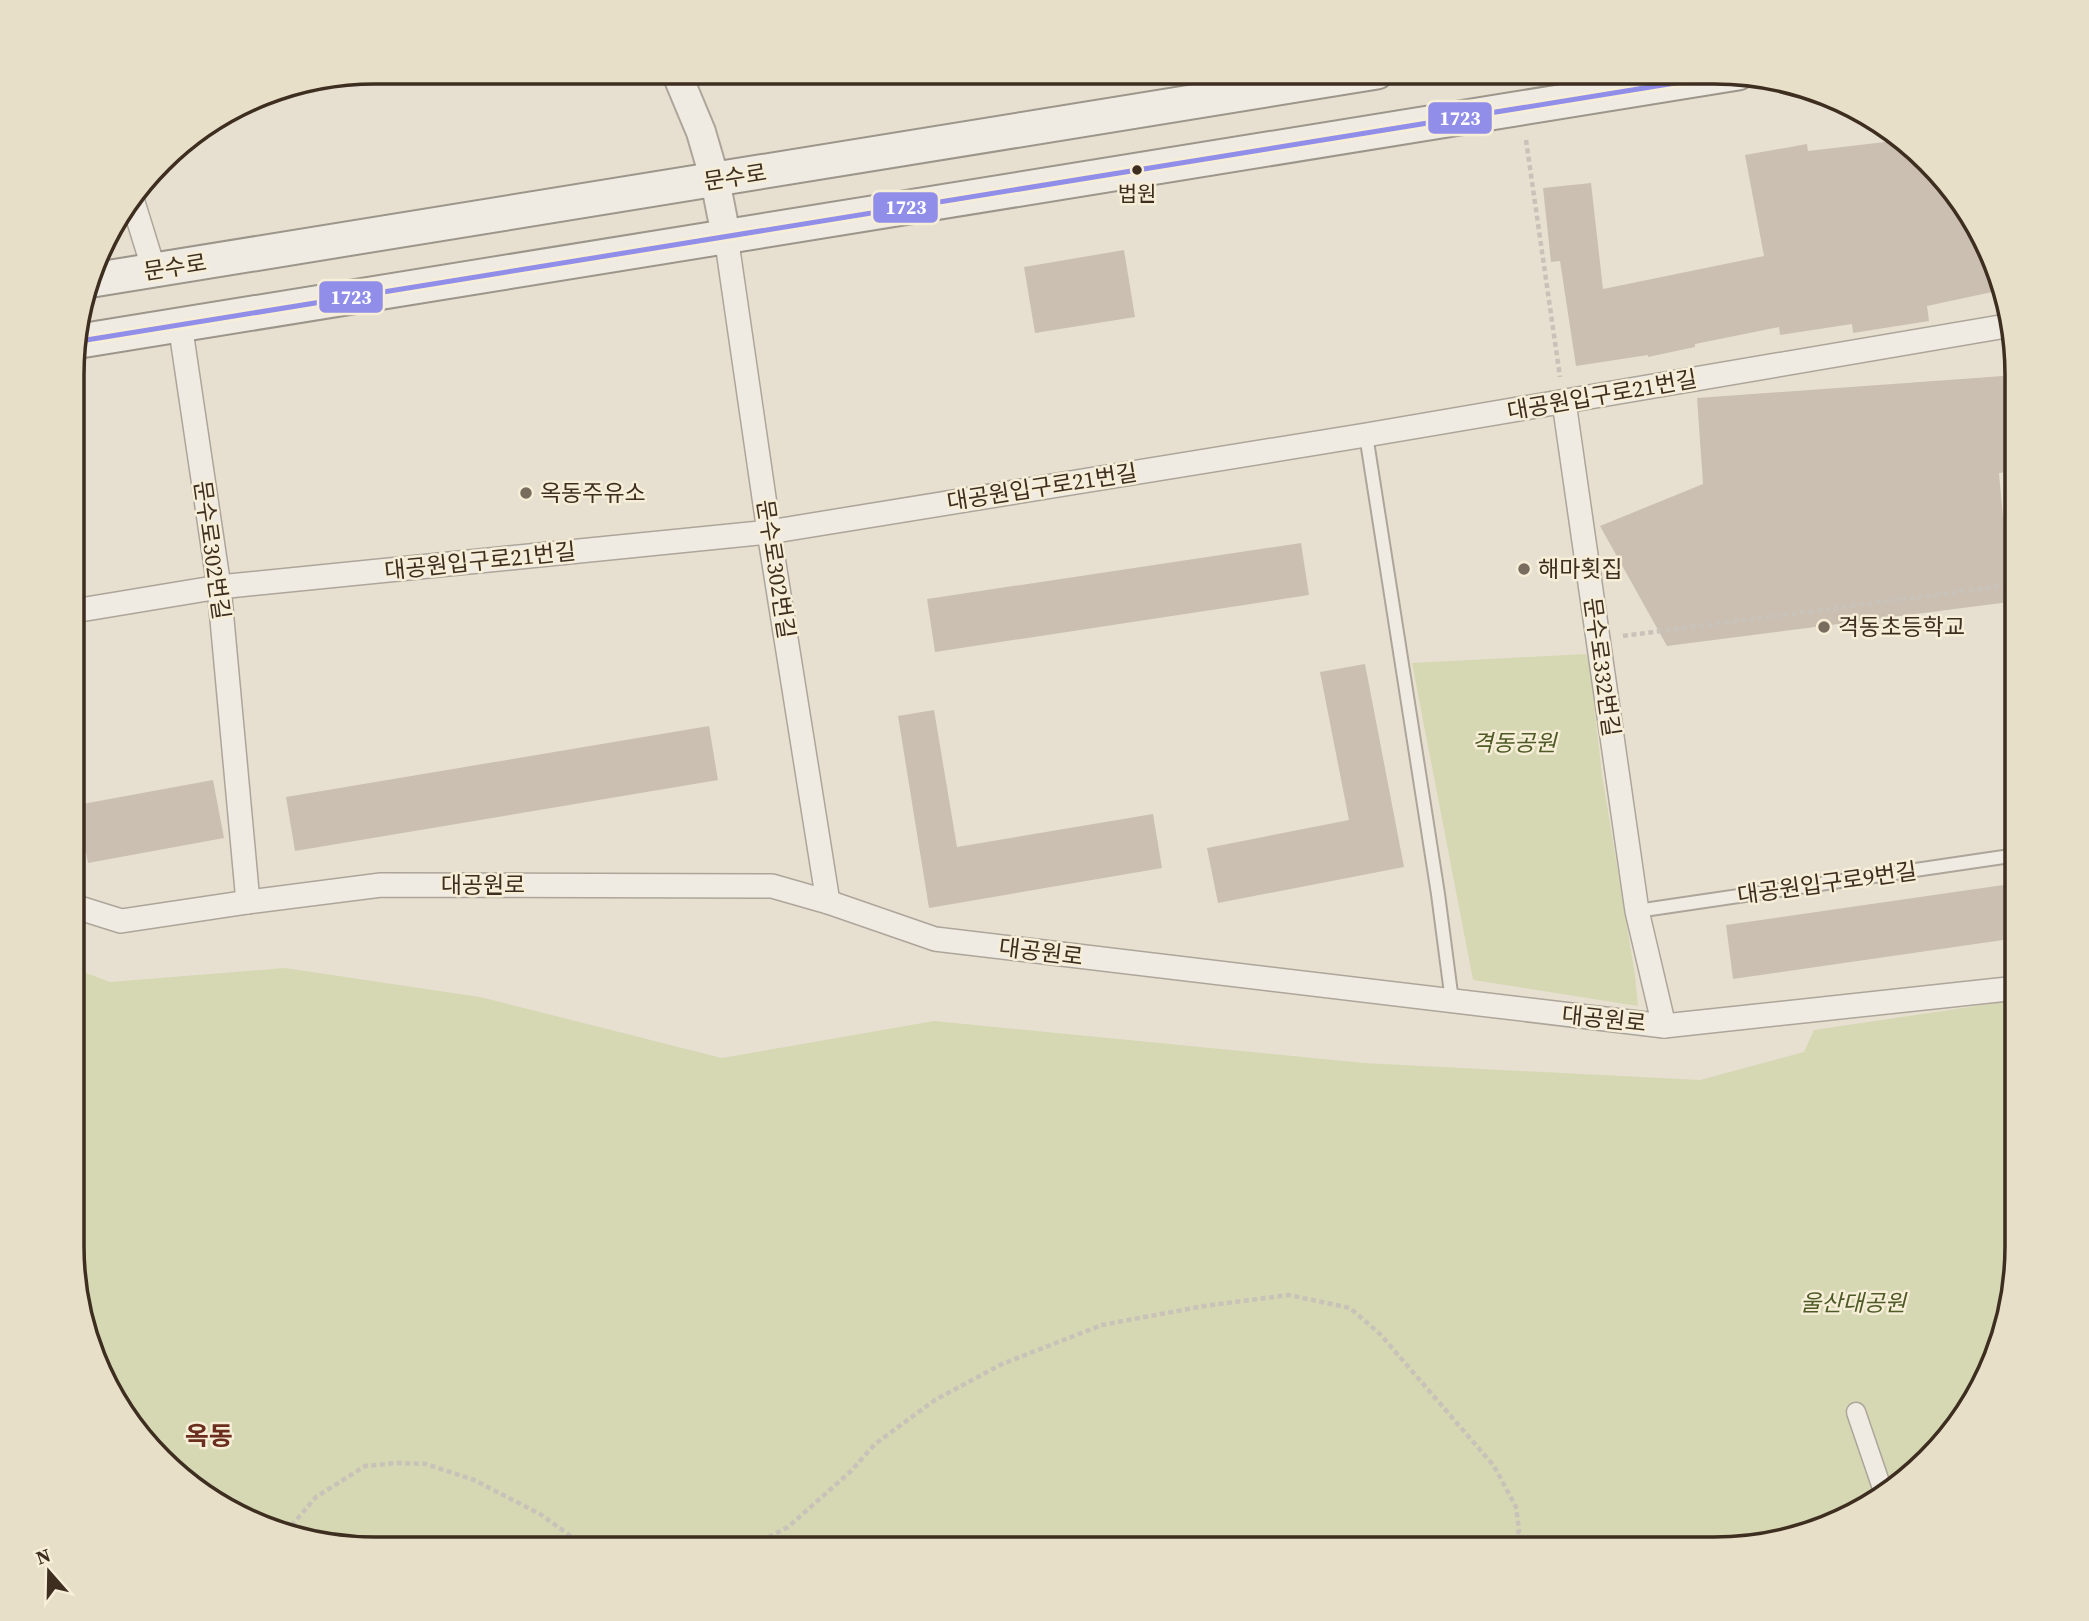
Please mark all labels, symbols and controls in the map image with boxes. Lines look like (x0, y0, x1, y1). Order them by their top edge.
line badge: 1723 (1427, 101, 1493, 135)
text: 1723 (1439, 105, 1481, 131)
street label: 문수로 (701, 156, 769, 198)
marker: 법원 (1130, 163, 1144, 177)
place label: 법원 (1118, 179, 1156, 208)
line badge: 1723 (872, 191, 939, 224)
text: 1723 (885, 194, 927, 220)
street label: 문수로 (141, 246, 209, 288)
line badge: 1723 (318, 280, 384, 314)
text: 1723 (330, 284, 372, 310)
street label: 대공원입구로21번길 (1505, 363, 1699, 427)
street label: 대공원입구로21번길 (945, 456, 1139, 518)
place label: 옥동주유소 (540, 477, 646, 509)
street label: 문수로302번길 (186, 478, 238, 622)
marker: 옥동주유소 (518, 485, 534, 501)
street label: 문수로302번길 (749, 497, 803, 641)
street label: 대공원입구로21번길 (383, 535, 577, 587)
place label: 해마횟집 (1538, 553, 1623, 585)
marker: 해마횟집 (1516, 561, 1532, 577)
street label: 문수로332번길 (1576, 595, 1628, 739)
place label: 격동초등학교 (1838, 611, 1965, 643)
marker: 격동초등학교 (1816, 619, 1832, 635)
park label: 격동공원 (1472, 727, 1558, 759)
street label: 대공원입구로9번길 (1735, 855, 1919, 911)
street label: 대공원로 (441, 869, 525, 901)
street label: 대공원로 (997, 931, 1085, 973)
street label: 대공원로 (1560, 999, 1648, 1039)
park label: 울산대공원 (1800, 1287, 1908, 1319)
district label: 옥동 (185, 1418, 233, 1454)
north arrow (14, 1537, 84, 1607)
text: N (32, 1541, 54, 1571)

